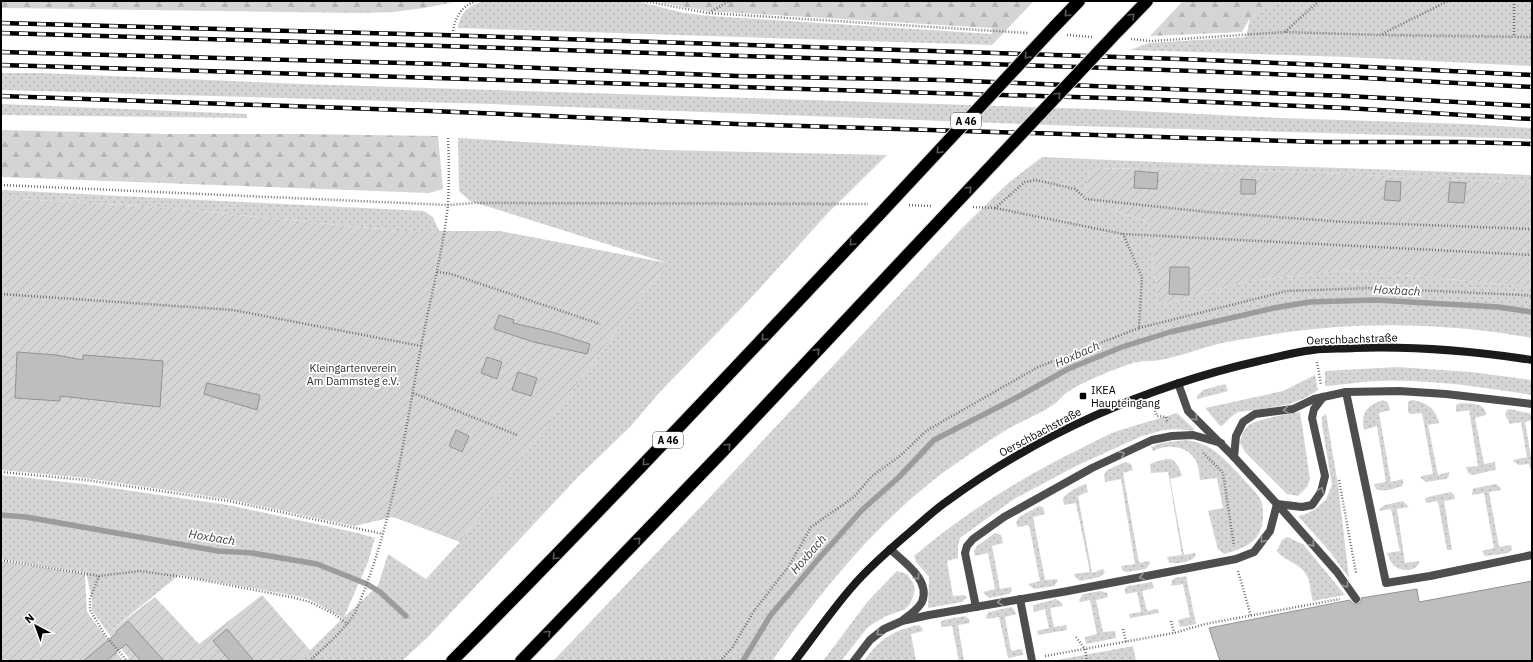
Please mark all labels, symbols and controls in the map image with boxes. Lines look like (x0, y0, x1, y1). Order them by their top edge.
one-way arrow (1064, 9, 1071, 17)
one-way arrow (1127, 13, 1135, 21)
one-way arrow (1024, 51, 1032, 59)
one-way arrow (1053, 92, 1061, 100)
road number: A 46 (951, 113, 981, 129)
one-way arrow (936, 146, 943, 154)
one-way arrow (964, 186, 972, 194)
one-way arrow (850, 239, 857, 246)
water label: Hoxbach (1373, 281, 1421, 299)
street label: Oerschbachstraße (1306, 330, 1398, 348)
one-way arrow (761, 334, 768, 341)
water label: Hoxbach (1052, 337, 1102, 370)
one-way arrow (812, 348, 820, 356)
park label: Kleingartenverein Am Dammsteg e.V. (307, 361, 399, 388)
place label: IKEA Haupteingang (1091, 383, 1160, 410)
marker: IKEA Haupteingang (1078, 391, 1088, 401)
street label: Oerschbachstraße (996, 404, 1084, 460)
one-way arrow (1283, 405, 1289, 414)
one-way arrow (1190, 413, 1198, 421)
road number: A 46 (653, 432, 683, 448)
one-way arrow (723, 443, 731, 451)
one-way arrow (1117, 451, 1125, 459)
one-way arrow (642, 458, 650, 466)
one-way arrow (1316, 486, 1325, 493)
water label: Hoxbach (188, 526, 237, 548)
water label: Hoxbach (787, 531, 829, 577)
one-way arrow (1260, 536, 1268, 543)
one-way arrow (633, 537, 640, 544)
one-way arrow (1308, 539, 1315, 547)
one-way arrow (552, 552, 560, 560)
one-way arrow (912, 572, 919, 579)
one-way arrow (1139, 572, 1145, 580)
one-way arrow (1341, 581, 1348, 588)
one-way arrow (997, 597, 1003, 606)
north arrow (16, 606, 56, 646)
text: N (22, 611, 37, 626)
one-way arrow (877, 628, 884, 635)
one-way arrow (543, 630, 551, 638)

